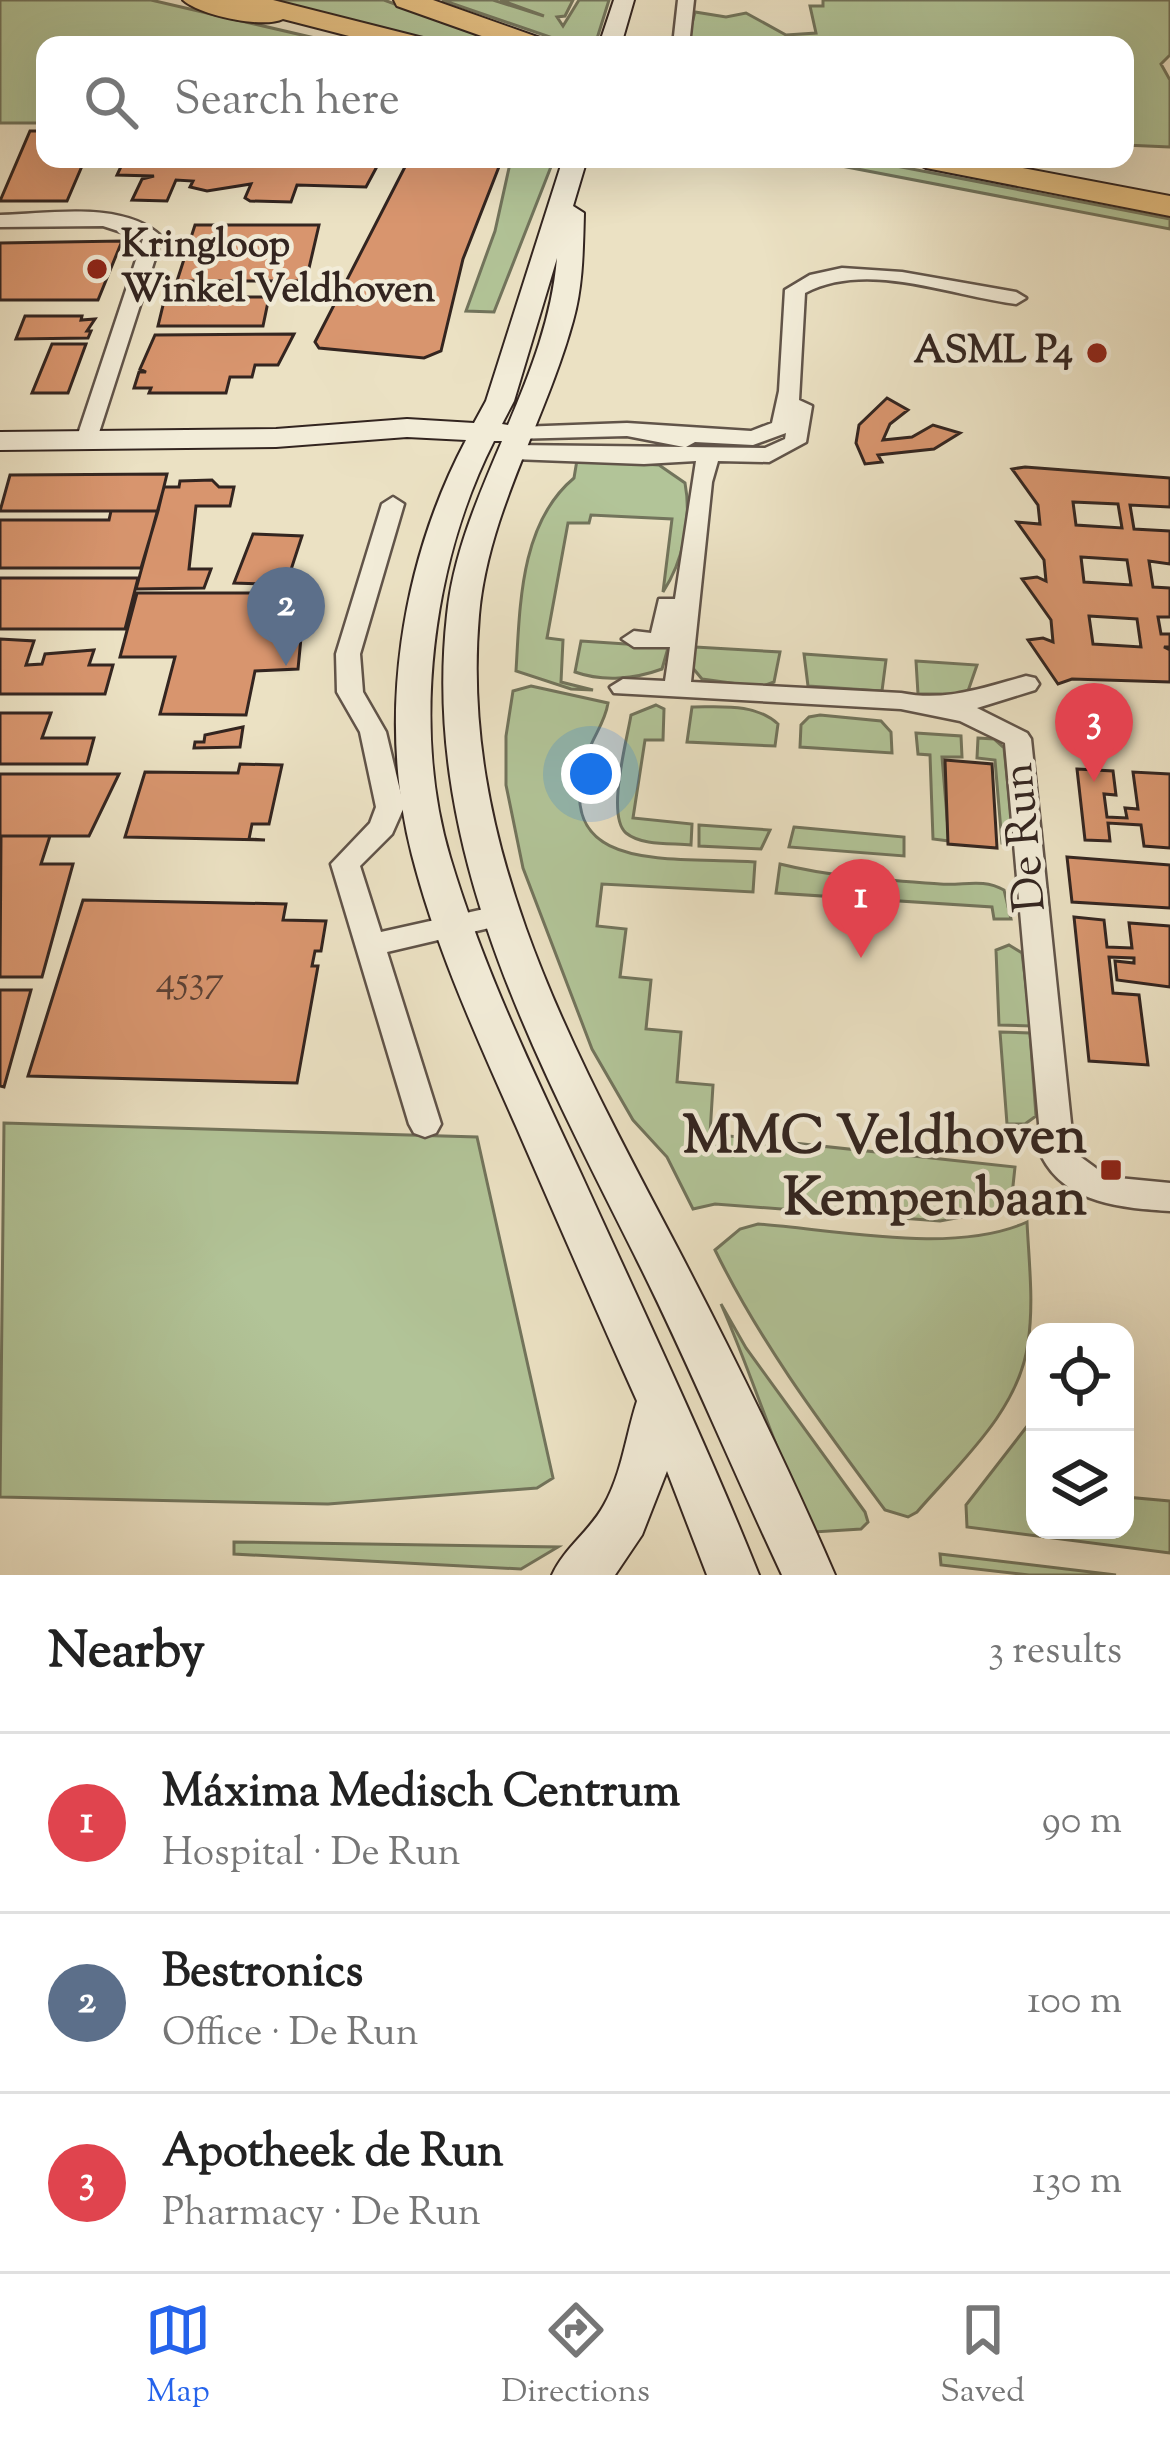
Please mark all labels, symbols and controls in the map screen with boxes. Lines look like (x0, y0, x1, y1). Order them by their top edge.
search box (36, 36, 1134, 168)
icon: search (78, 69, 144, 135)
text: Search here (174, 70, 400, 135)
place label: Kringloop Winkel Veldhoven (121, 219, 435, 320)
marker: Kringloop Winkel Veldhoven (84, 256, 110, 282)
place label: ASML P4 (913, 325, 1073, 381)
marker: ASML P4 (1084, 340, 1110, 366)
pin: 2 (247, 567, 325, 666)
pin: 3 (1055, 683, 1133, 782)
your location (561, 744, 621, 804)
street label: De Run (988, 760, 1066, 914)
pin: 1 (822, 859, 900, 958)
house number: 4537 (156, 955, 224, 1011)
place label: MMC Veldhoven Kempenbaan (682, 1100, 1087, 1240)
marker: MMC Veldhoven Kempenbaan (1098, 1157, 1124, 1183)
map controls (1026, 1323, 1134, 1539)
button: locate (1026, 1323, 1134, 1431)
button: layers (1026, 1431, 1134, 1539)
text: Nearby (48, 1617, 205, 1690)
text: 3 results (988, 1625, 1122, 1681)
text: Máxima Medisch Centrum (162, 1762, 680, 1827)
text: 1 (80, 1795, 94, 1851)
text: 90 m (1042, 1795, 1122, 1851)
text: Hospital · De Run (162, 1827, 460, 1883)
text: Bestronics (162, 1942, 363, 2007)
text: 2 (78, 1975, 96, 2031)
text: 100 m (1027, 1975, 1122, 2031)
text: Office · De Run (162, 2007, 419, 2063)
text: Apotheek de Run (162, 2122, 504, 2187)
text: 3 (79, 2155, 95, 2211)
text: 130 m (1032, 2155, 1122, 2211)
text: Pharmacy · De Run (162, 2187, 481, 2243)
tab: Map (145, 2297, 211, 2417)
tab: Directions (501, 2297, 650, 2417)
tab: Saved (940, 2297, 1025, 2417)

